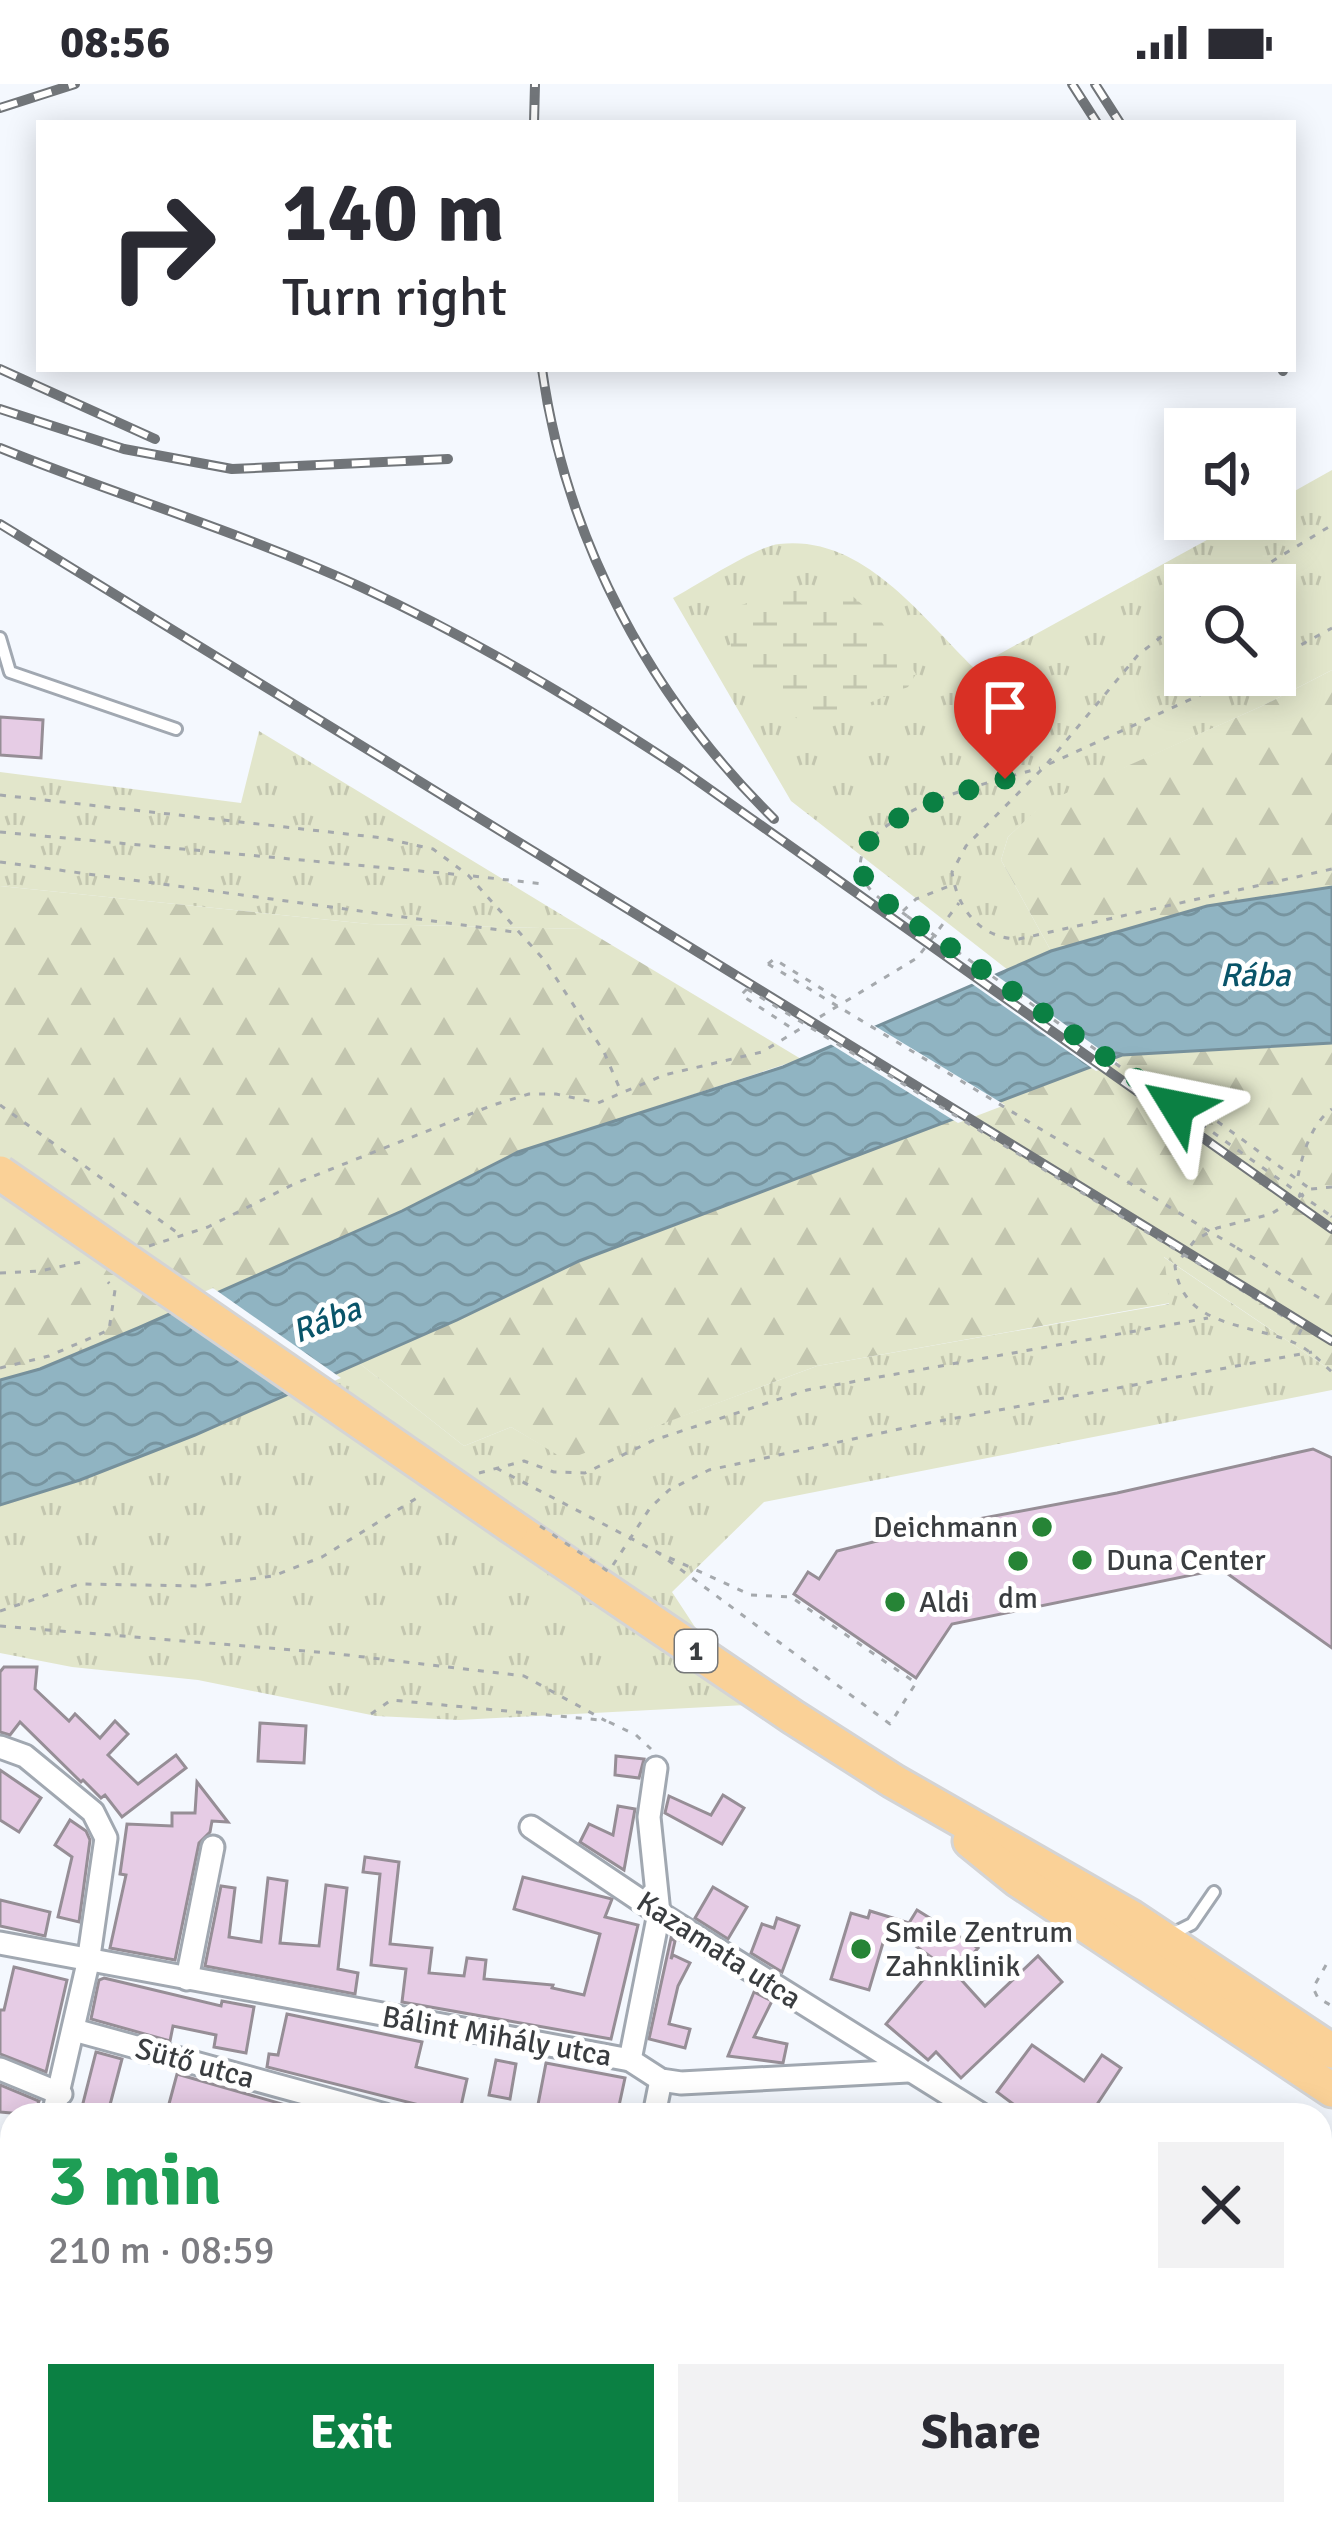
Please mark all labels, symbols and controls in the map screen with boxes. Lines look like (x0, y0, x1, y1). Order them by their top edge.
text: 08:56 (60, 15, 170, 70)
text: 140 m (282, 161, 504, 265)
icon: right (84, 168, 240, 324)
text: Turn right (282, 264, 507, 331)
map controls (1164, 408, 1296, 696)
button: sound (1164, 408, 1296, 540)
button: search (1164, 564, 1296, 696)
pin (954, 656, 1056, 779)
icon: arrive (972, 674, 1038, 740)
water label: Rába (1220, 955, 1291, 996)
position arrow (1114, 1044, 1240, 1170)
water label: Rába (286, 1288, 368, 1353)
place label: Deichmann (873, 1509, 1018, 1546)
marker: Deichmann (1029, 1514, 1055, 1540)
place label: Duna Center (1106, 1542, 1266, 1579)
marker: Duna Center (1069, 1547, 1095, 1573)
marker: dm (1005, 1548, 1031, 1574)
place label: dm (998, 1580, 1038, 1617)
place label: Aldi (919, 1584, 970, 1621)
marker: Aldi (882, 1589, 908, 1615)
road number: 1 (675, 1630, 717, 1672)
street label: Kazamata utca (629, 1883, 808, 2017)
place label: Smile Zentrum Zahnklinik (885, 1914, 1073, 1985)
marker: Smile Zentrum Zahnklinik (848, 1936, 874, 1962)
street label: Bálint Mihály utca (379, 1998, 615, 2075)
street label: Sütő utca (131, 2030, 258, 2097)
text: 3 min (48, 2136, 222, 2225)
button: close (1158, 2142, 1284, 2268)
text: 210 m · 08:59 (48, 2226, 275, 2274)
button: Exit (48, 2364, 654, 2502)
button: Share (678, 2364, 1284, 2502)

